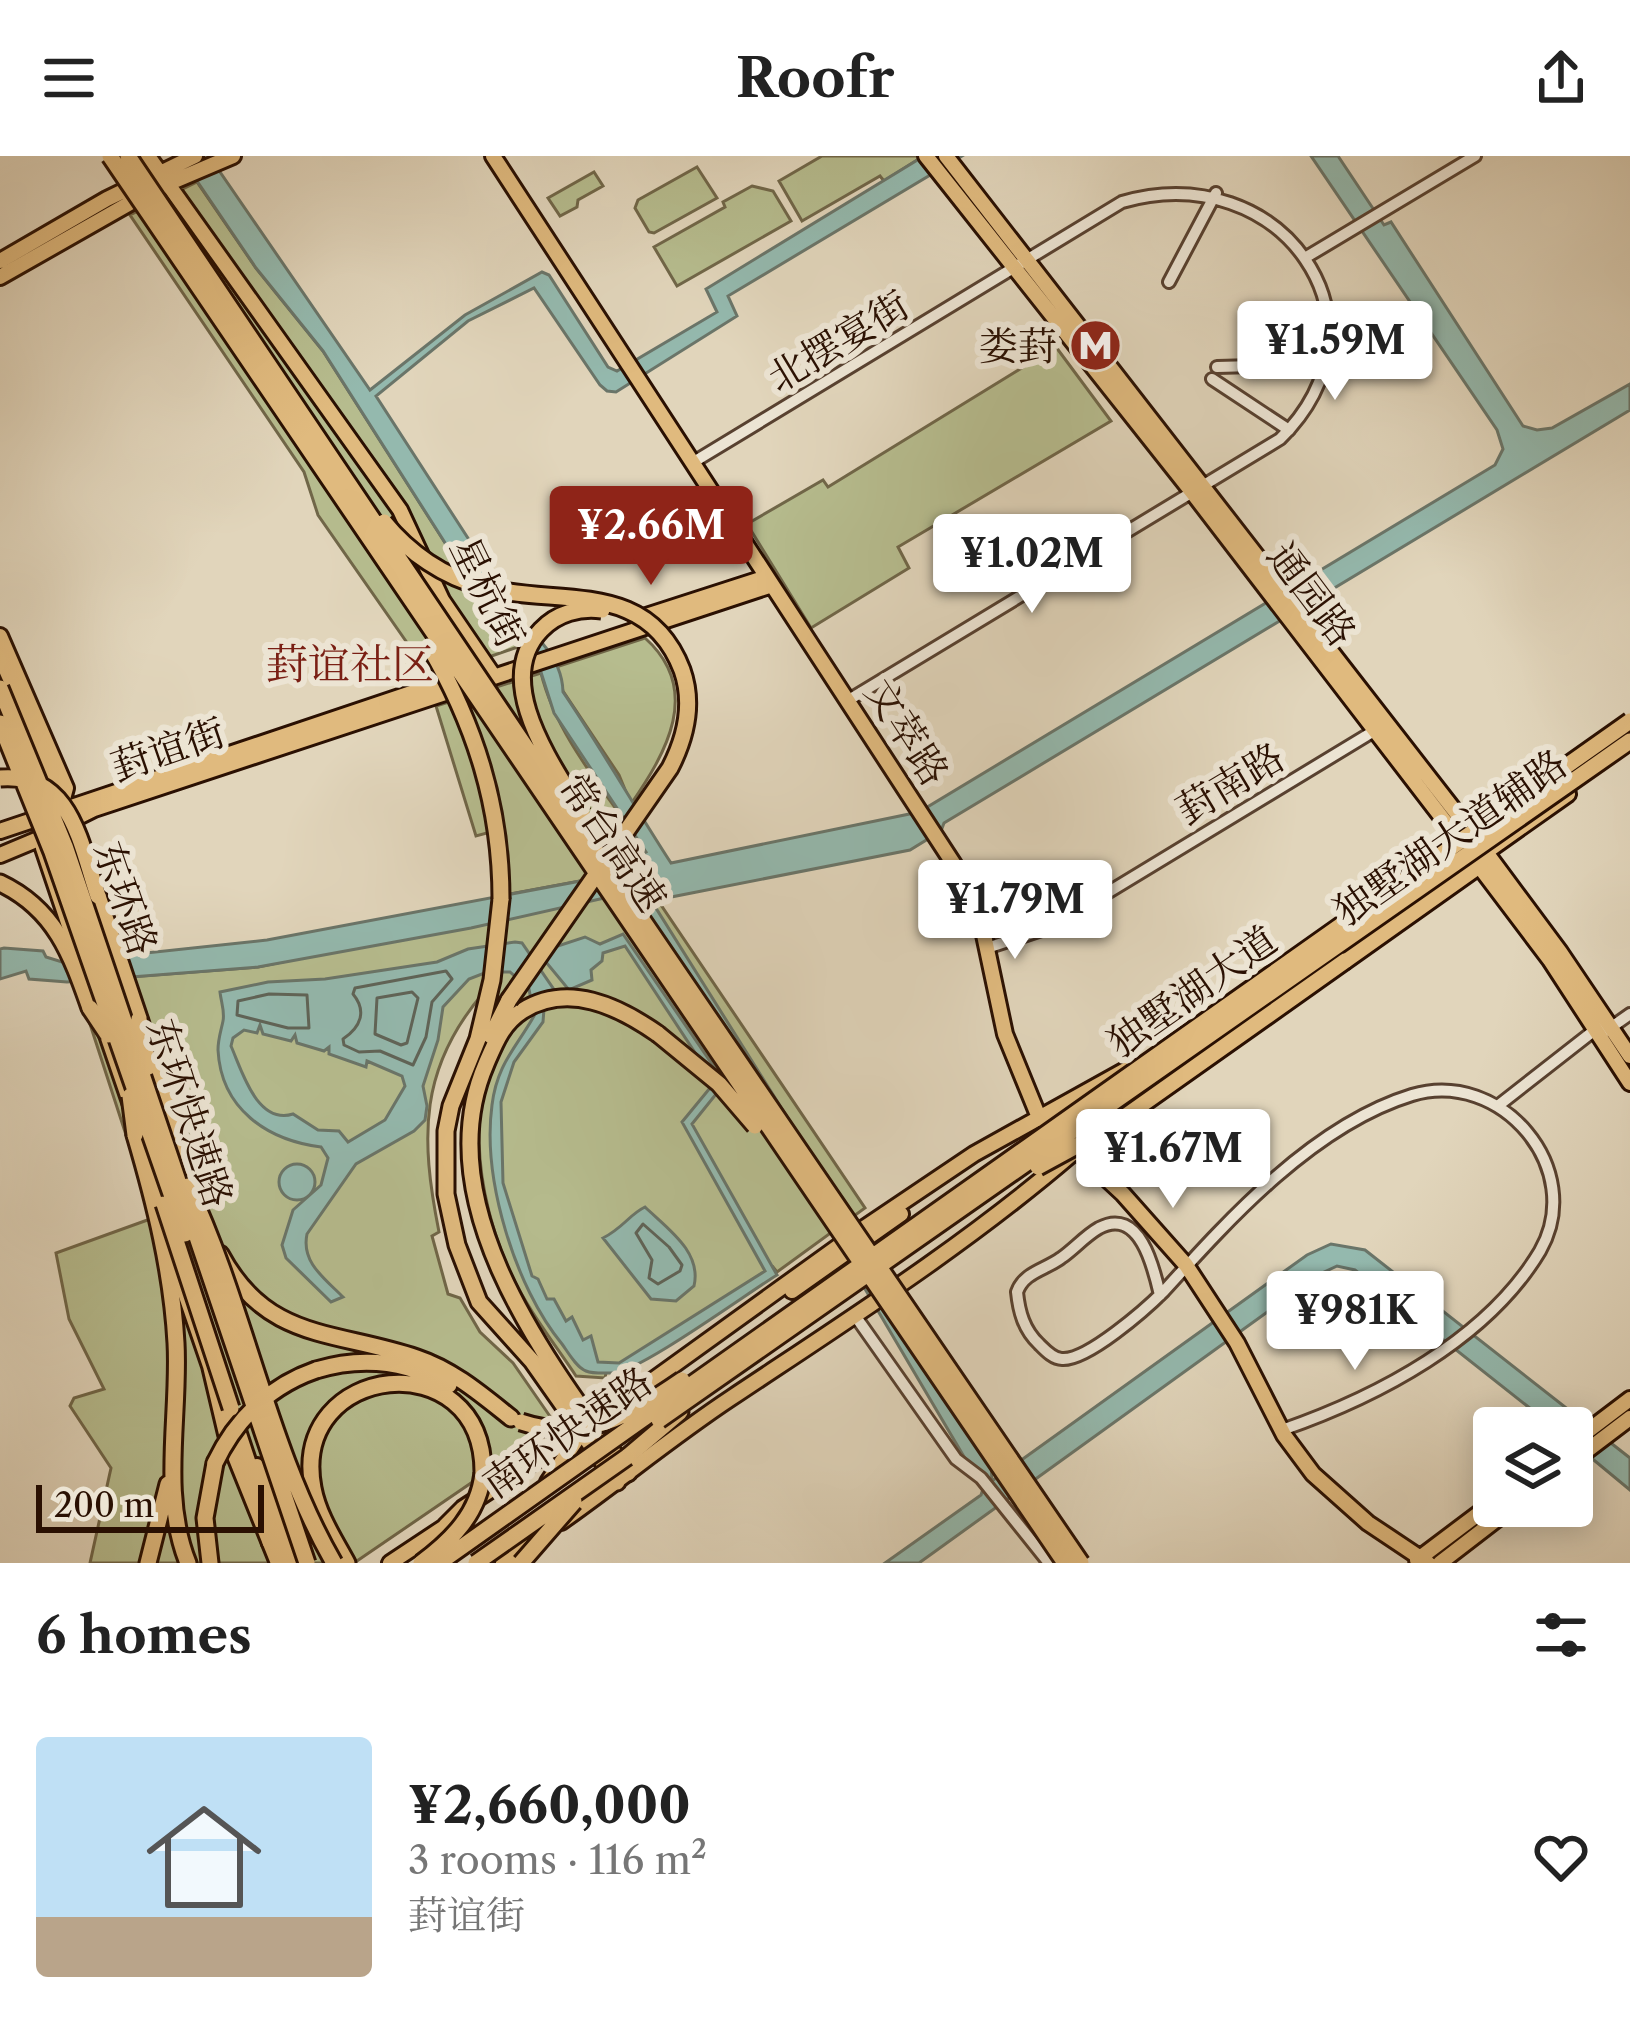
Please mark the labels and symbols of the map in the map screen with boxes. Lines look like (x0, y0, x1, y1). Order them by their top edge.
street label: 北摆宴街 (759, 280, 917, 402)
pin: ¥1.59M (1237, 301, 1433, 403)
metro station icon: 娄葑 (1068, 318, 1124, 374)
place label: 娄葑 (979, 322, 1057, 370)
pin: ¥2.66M (553, 486, 749, 588)
pin: ¥1.02M (934, 514, 1130, 616)
street label: 星杭街 (441, 529, 535, 655)
street label: 通园路 (1258, 533, 1366, 655)
district label: 葑谊社区 (266, 638, 434, 690)
street label: 文萃路 (855, 670, 959, 794)
street label: 葑谊街 (105, 707, 231, 791)
street label: 葑南路 (1167, 732, 1293, 834)
street label: 独墅湖大道辅路 (1324, 739, 1576, 935)
street label: 常台高速 (549, 764, 677, 920)
street label: 东环路 (84, 835, 168, 961)
pin: ¥1.79M (917, 860, 1113, 962)
street label: 独墅湖大道 (1098, 915, 1286, 1067)
street label: 东环快速路 (137, 1013, 243, 1213)
pin: ¥1.67M (1075, 1109, 1271, 1211)
pin: ¥981K (1271, 1271, 1439, 1373)
street label: 南环快速路 (473, 1356, 661, 1508)
scale bar (36, 1479, 264, 1532)

